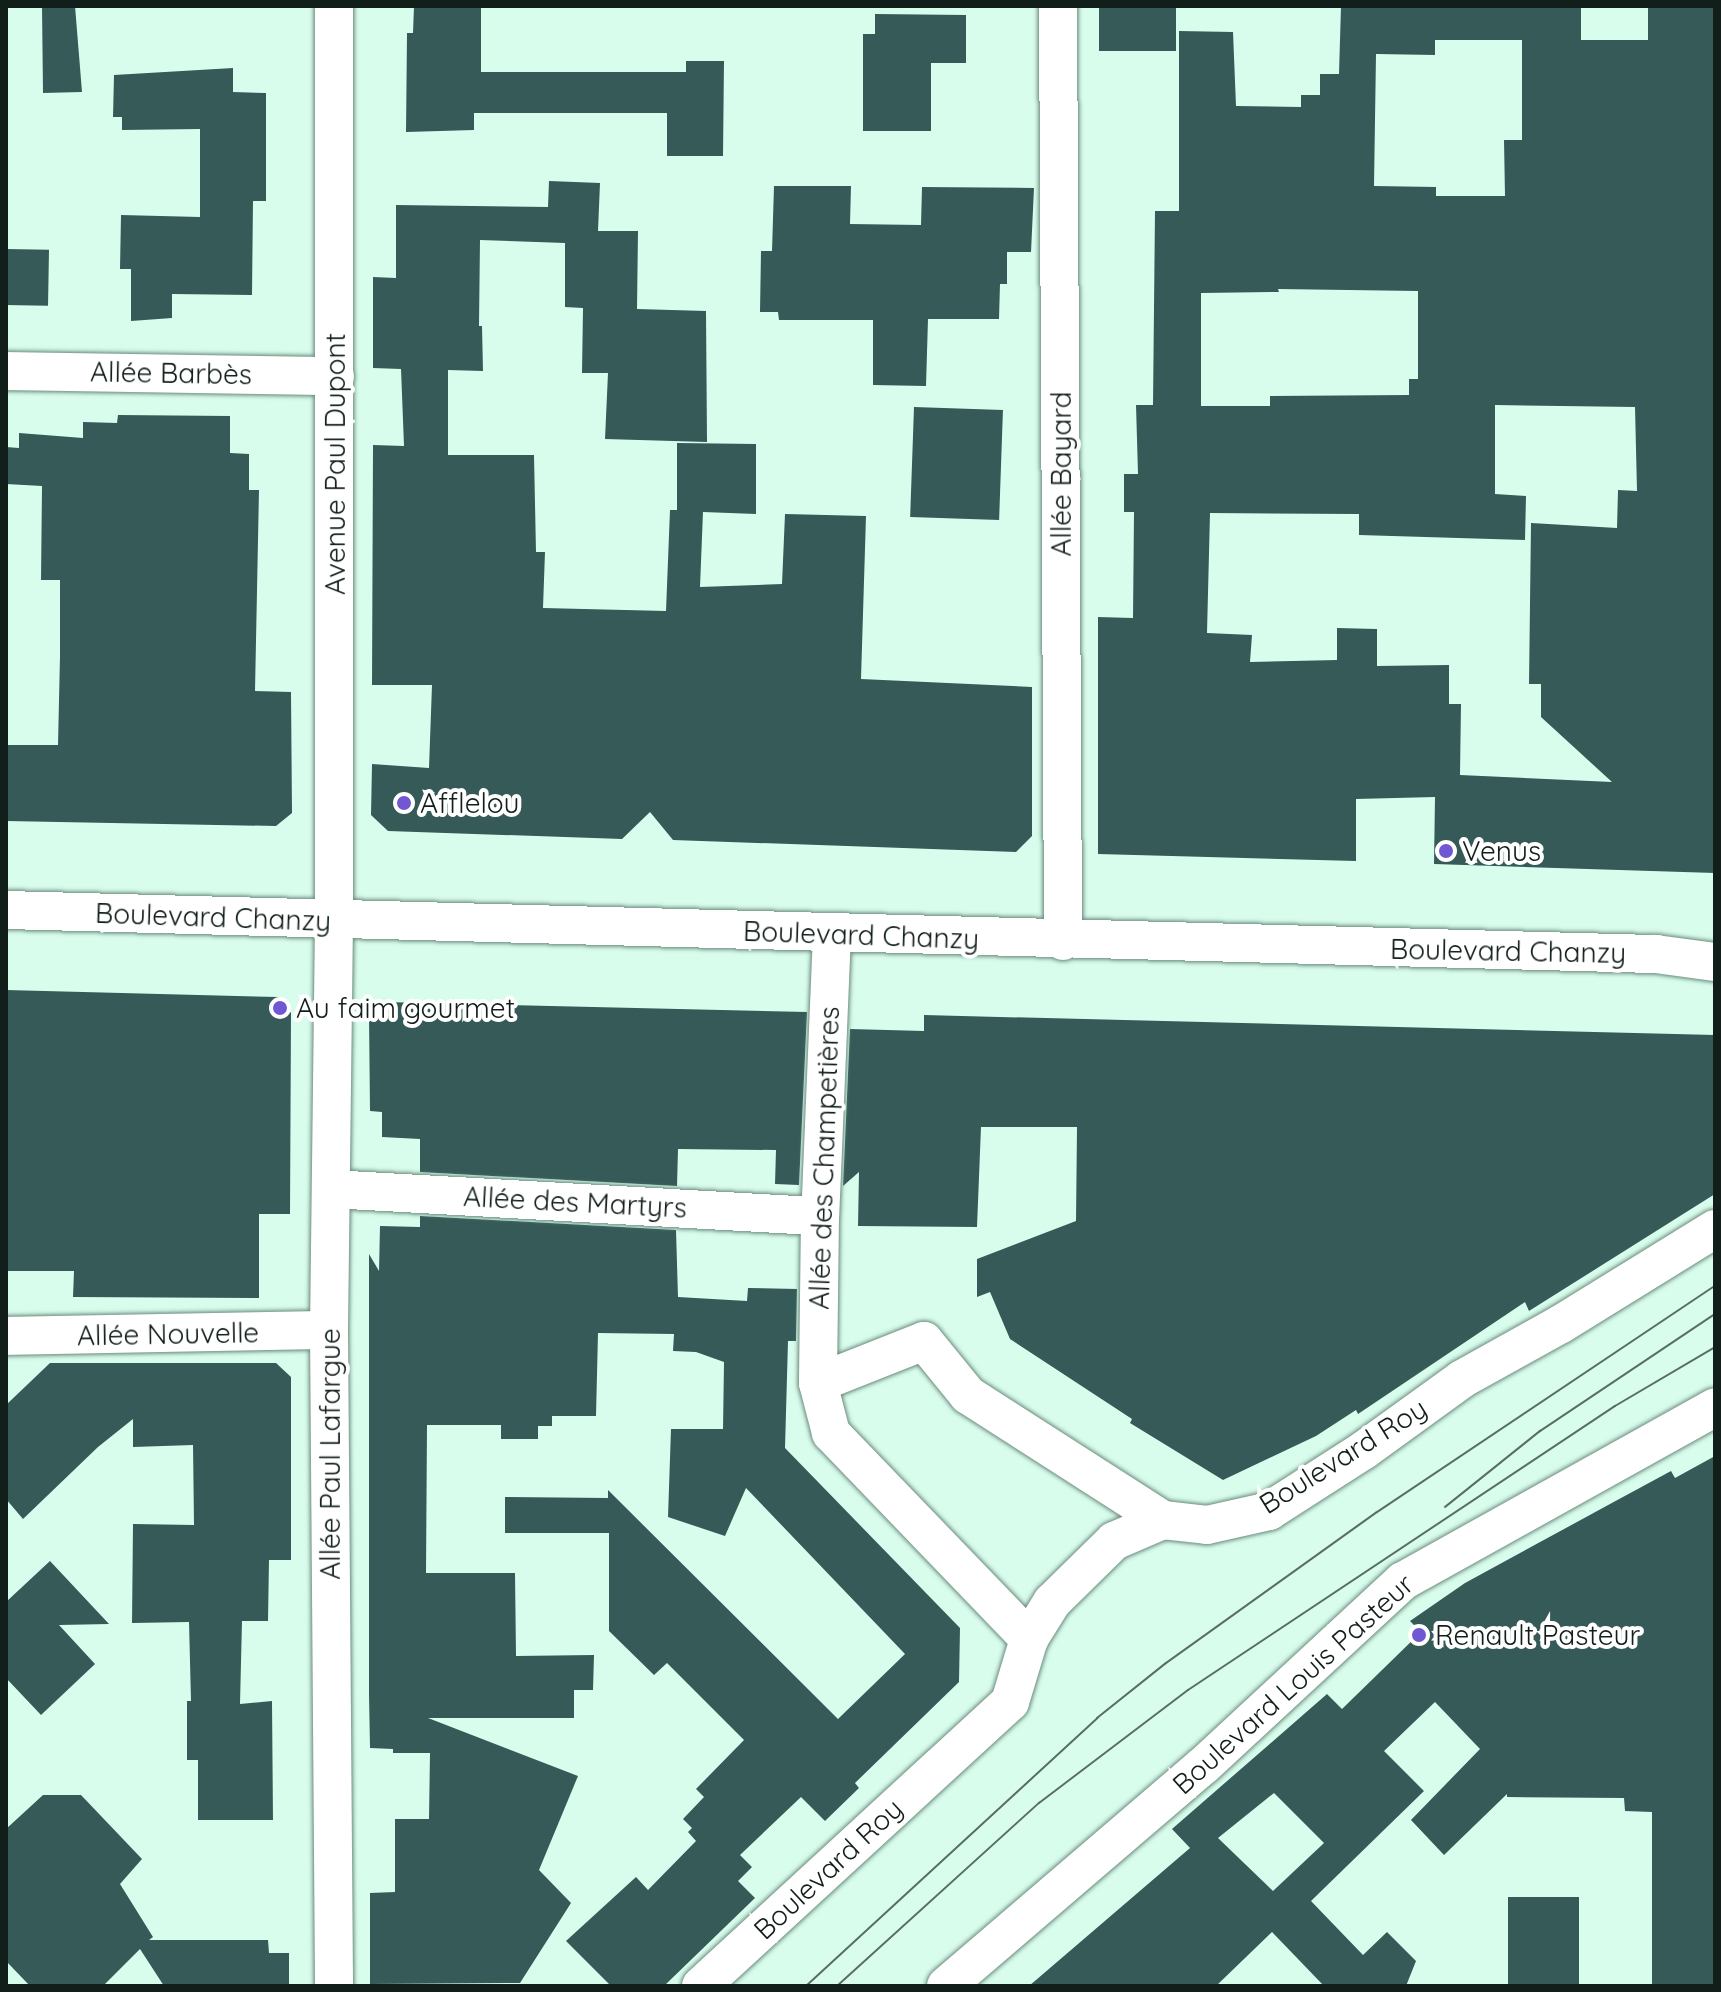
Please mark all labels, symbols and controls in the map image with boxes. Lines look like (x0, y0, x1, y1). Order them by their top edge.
street label: Avenue Paul Dupont (318, 333, 352, 595)
street label: Allée Barbès (90, 355, 252, 391)
street label: Allée Bayard (1044, 391, 1078, 557)
place label: Afflelou (420, 786, 520, 820)
marker: Afflelou (395, 794, 413, 812)
place label: Venus (1462, 834, 1541, 868)
marker: Venus (1437, 842, 1455, 860)
street label: Boulevard Chanzy (94, 896, 332, 938)
street label: Boulevard Chanzy (742, 914, 980, 956)
street label: Boulevard Chanzy (1390, 932, 1626, 970)
place label: Au faim gourmet (296, 991, 515, 1025)
marker: Au faim gourmet (271, 999, 289, 1017)
street label: Allée des Champetières (802, 1006, 846, 1310)
street label: Allée des Martyrs (462, 1179, 688, 1225)
street label: Allée Nouvelle (77, 1316, 259, 1352)
street label: Allée Paul Lafargue (313, 1328, 347, 1580)
street label: Boulevard Roy (1253, 1391, 1433, 1521)
street label: Boulevard Louis Pasteur (1166, 1567, 1420, 1801)
place label: Renault Pasteur (1435, 1618, 1640, 1652)
marker: Renault Pasteur (1410, 1626, 1428, 1644)
street label: Boulevard Roy (747, 1792, 909, 1946)

